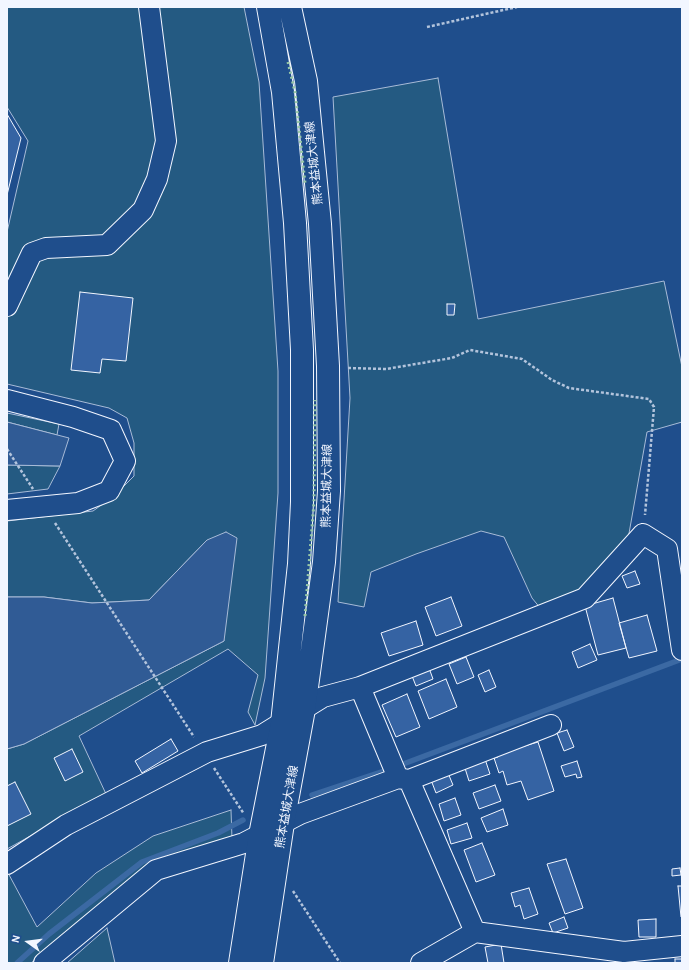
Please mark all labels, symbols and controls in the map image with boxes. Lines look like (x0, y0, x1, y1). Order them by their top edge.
street label: 熊本益城大津線 (302, 120, 326, 206)
street label: 熊本益城大津線 (319, 444, 335, 528)
street label: 熊本益城大津線 (273, 764, 301, 850)
north arrow (8, 922, 48, 962)
text: N (10, 934, 22, 944)

